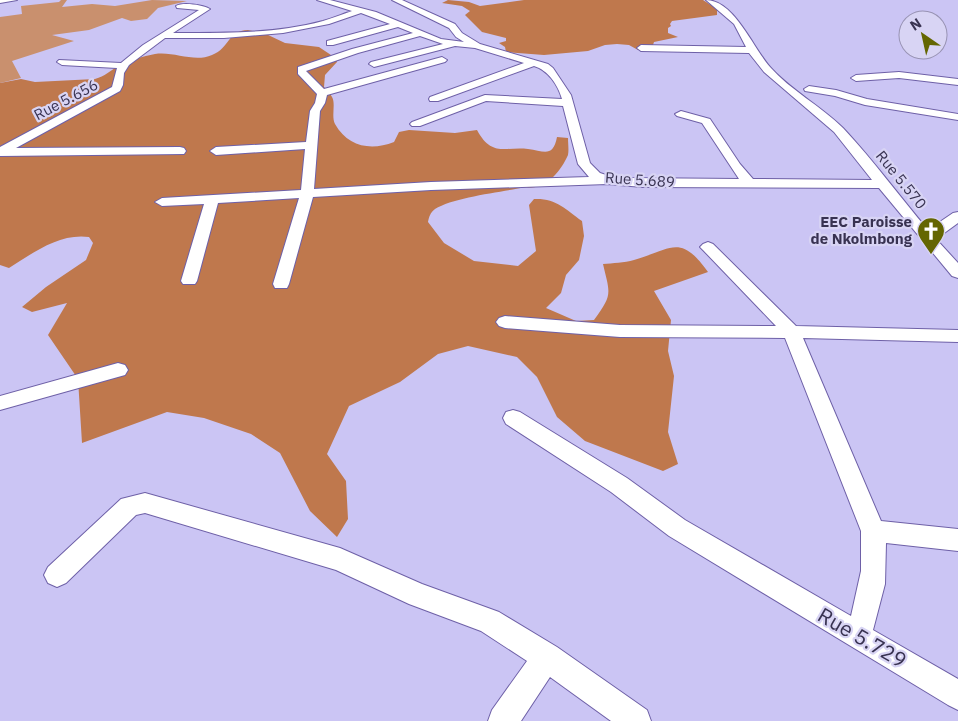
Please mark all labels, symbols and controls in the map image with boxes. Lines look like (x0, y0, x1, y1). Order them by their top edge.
north arrow (898, 10, 948, 60)
text: N (906, 14, 925, 35)
street label: Rue 5.656 (30, 75, 101, 124)
street label: Rue 5.570 (872, 147, 931, 213)
street label: Rue 5.689 (604, 168, 676, 191)
place label: EEC Paroisse de Nkolmbong (811, 212, 913, 248)
church icon: EEC Paroisse de Nkolmbong (916, 216, 946, 255)
street label: Rue 5.729 (813, 601, 912, 674)

